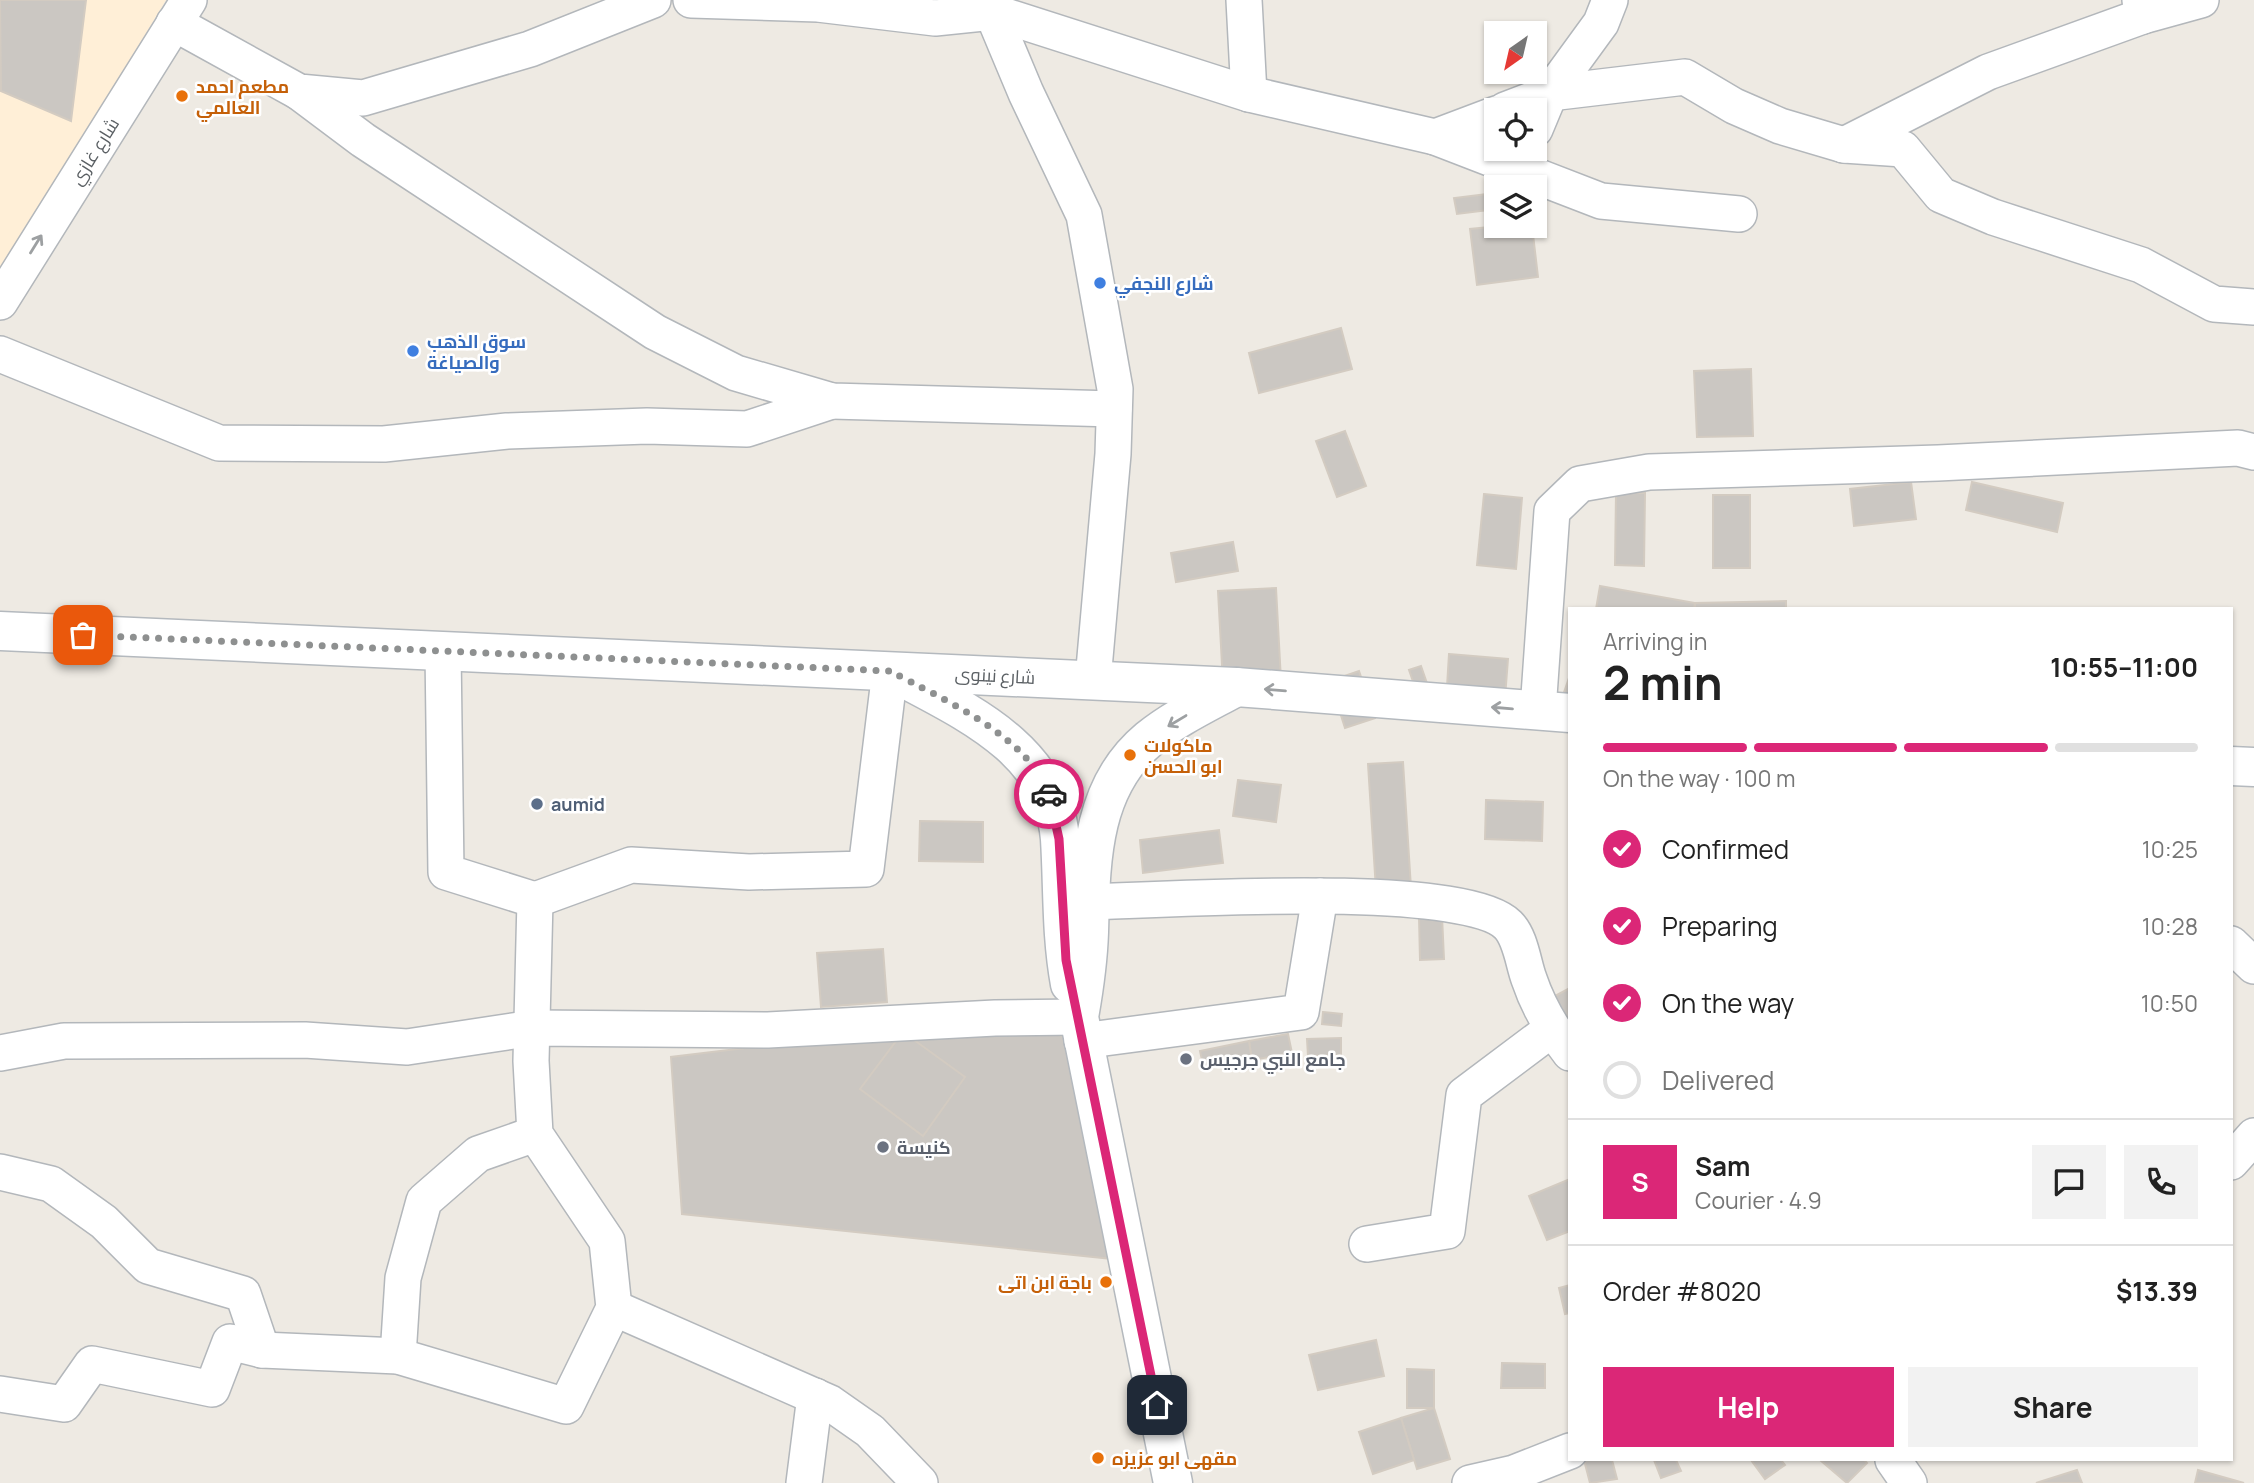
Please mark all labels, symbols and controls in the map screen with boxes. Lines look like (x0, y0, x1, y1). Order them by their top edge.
north arrow (1484, 21, 1547, 84)
map controls (1484, 21, 1547, 238)
place label: مطعم احمد العالمي (196, 74, 289, 123)
marker: مطعم احمد العالمي (174, 88, 190, 104)
button: locate (1484, 98, 1547, 161)
street label: شارع غازي (64, 113, 127, 191)
button: layers (1484, 175, 1547, 238)
one-way arrow (30, 234, 44, 254)
place label: شارع النجفي (1114, 271, 1214, 299)
marker: شارع النجفي (1092, 275, 1108, 291)
place label: سوق الذهب والصياغة (427, 329, 526, 374)
marker: سوق الذهب والصياغة (405, 343, 421, 359)
pin (53, 605, 113, 665)
icon: bag (64, 616, 102, 654)
text: Arriving in (1603, 625, 1708, 657)
text: 10:55–11:00 (2050, 649, 2198, 685)
text: 2 min (1603, 651, 1723, 714)
street label: شارع نينوى (954, 661, 1036, 690)
one-way arrow (1264, 683, 1287, 696)
one-way arrow (1491, 701, 1514, 714)
one-way arrow (1168, 714, 1188, 728)
place label: ماكولات ابو الحسن (1144, 733, 1223, 778)
marker: ماكولات ابو الحسن (1122, 747, 1138, 763)
courier (1014, 759, 1084, 829)
text: On the way · 100 m (1603, 762, 1796, 794)
icon: car (1030, 775, 1068, 813)
place label: aumid (551, 792, 605, 816)
marker: aumid (529, 796, 545, 812)
icon: check (1603, 830, 1641, 868)
text: Confirmed (1662, 831, 1789, 867)
text: 10:25 (2142, 833, 2198, 865)
icon: check (1603, 907, 1641, 945)
text: Preparing (1662, 908, 1778, 944)
text: 10:28 (2142, 910, 2198, 942)
icon: check (1603, 984, 1641, 1022)
text: On the way (1662, 985, 1794, 1021)
text: 10:50 (2141, 987, 2198, 1019)
place label: جامع النبي جرجيس (1200, 1047, 1346, 1075)
marker: جامع النبي جرجيس (1178, 1051, 1194, 1067)
text: Delivered (1662, 1062, 1774, 1098)
place label: كنيسة (897, 1135, 951, 1159)
marker: كنيسة (875, 1139, 891, 1155)
button: chat (2032, 1145, 2106, 1219)
button: phone (2124, 1145, 2198, 1219)
text: Sam (1695, 1148, 1750, 1184)
text: S (1631, 1164, 1649, 1200)
text: Courier · 4.9 (1695, 1184, 1822, 1216)
place label: باجة ابن اتى (998, 1270, 1092, 1294)
text: Order #8020 (1603, 1273, 1762, 1309)
text: $13.39 (2116, 1273, 2198, 1309)
marker: باجة ابن اتى (1098, 1274, 1114, 1290)
button: Help (1603, 1367, 1894, 1447)
button: Share (1908, 1367, 2198, 1447)
pin (1127, 1375, 1187, 1435)
icon: home (1138, 1386, 1176, 1424)
place label: مقهى ابو عزيزه (1112, 1446, 1237, 1470)
marker: مقهى ابو عزيزه (1090, 1450, 1106, 1466)

